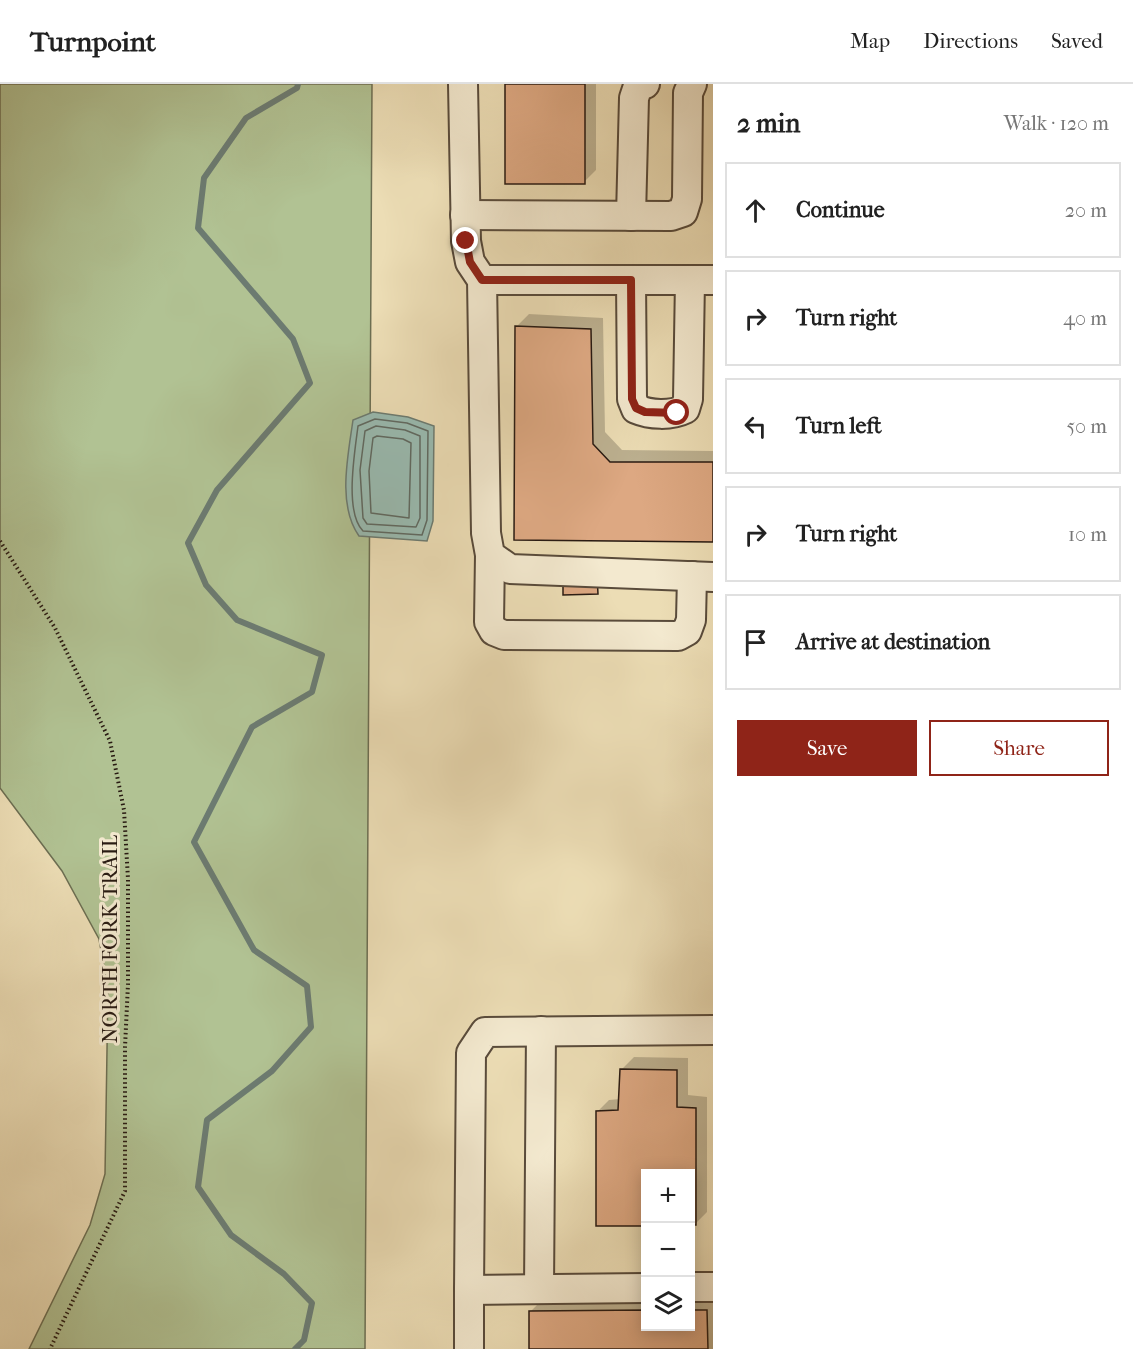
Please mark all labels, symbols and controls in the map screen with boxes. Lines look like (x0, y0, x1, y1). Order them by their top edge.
text: Turnpoint (30, 25, 156, 58)
text: Map (850, 29, 890, 53)
text: Directions (923, 29, 1018, 53)
text: Saved (1051, 29, 1103, 53)
text: 2 min (737, 108, 800, 139)
text: Walk · 120 m (1004, 112, 1109, 135)
icon: ahead (739, 194, 772, 227)
text: Continue (796, 197, 885, 223)
text: 20 m (1065, 199, 1107, 222)
route end (452, 227, 478, 253)
icon: right (739, 302, 772, 335)
text: Turn right (796, 305, 897, 331)
text: 40 m (1063, 307, 1107, 330)
route start (663, 399, 689, 425)
icon: left (739, 410, 772, 443)
text: Turn left (796, 413, 882, 439)
text: 50 m (1066, 415, 1107, 438)
icon: right (739, 518, 772, 551)
text: Turn right (796, 521, 897, 547)
text: 10 m (1068, 523, 1107, 546)
icon: arrive (739, 626, 772, 659)
text: Arrive at destination (796, 629, 990, 655)
button: Save (737, 720, 917, 776)
button: Share (929, 720, 1109, 776)
street label: NORTH FORK TRAIL (98, 834, 122, 1043)
map controls (641, 1169, 695, 1331)
button: + (641, 1169, 695, 1223)
button: − (641, 1223, 695, 1277)
button: layers (641, 1277, 695, 1331)

